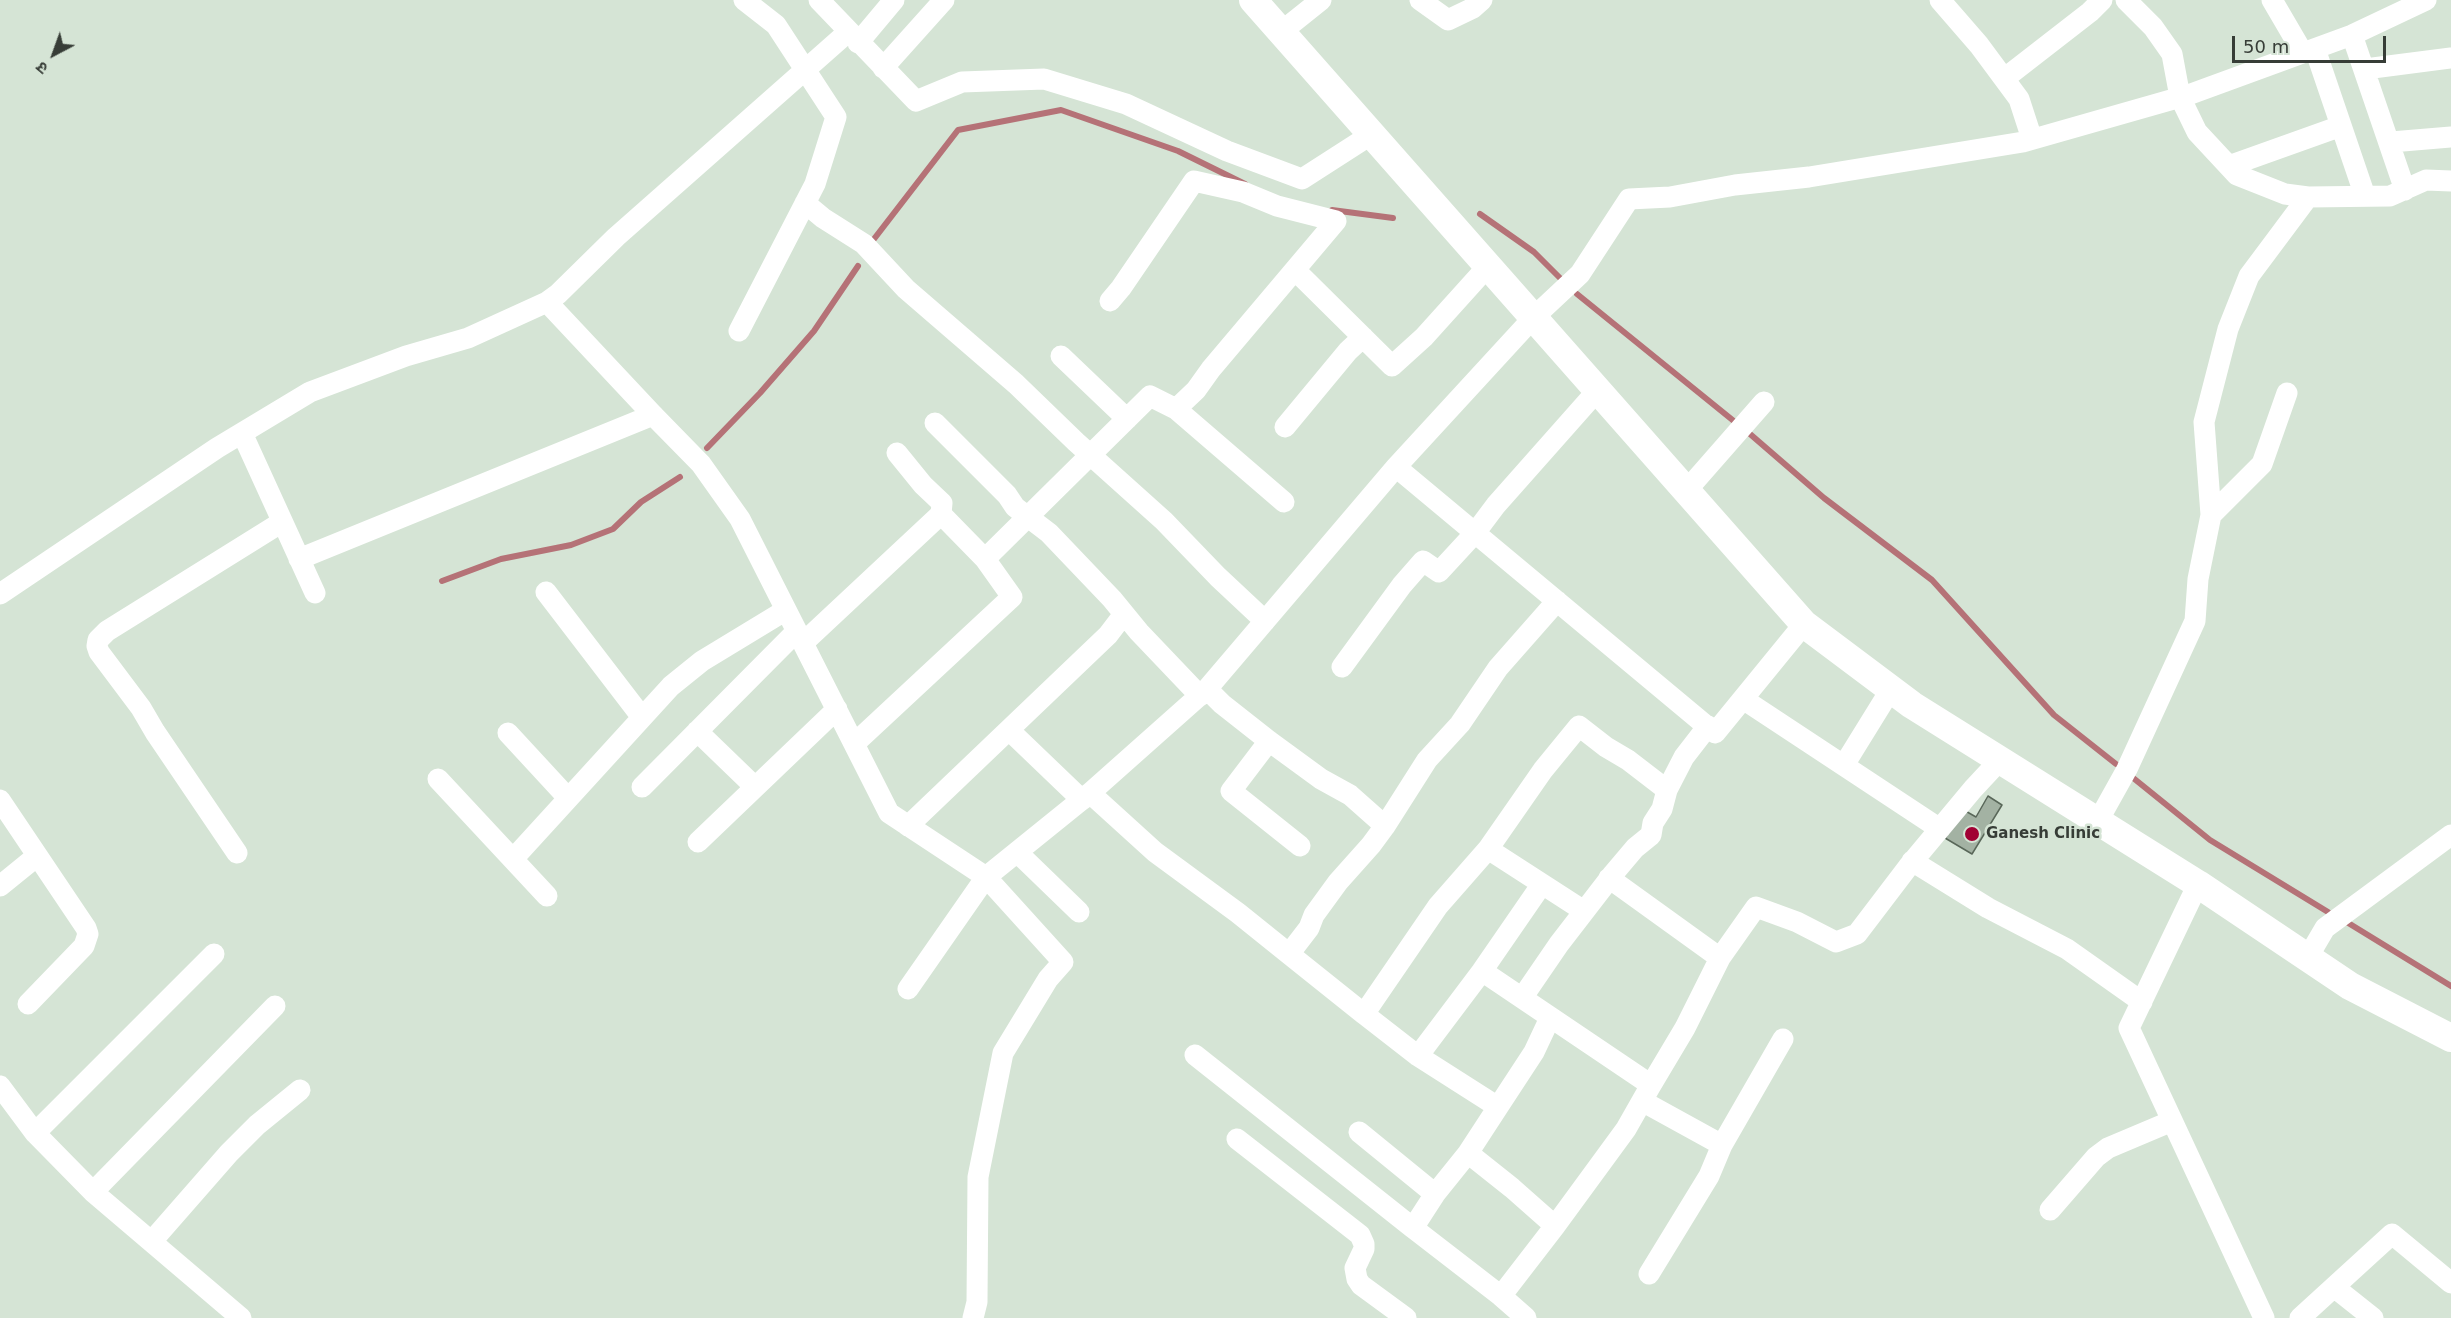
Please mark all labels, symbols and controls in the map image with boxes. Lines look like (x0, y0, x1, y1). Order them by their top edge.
north arrow (24, 24, 84, 84)
scale bar (2235, 24, 2390, 62)
text: 50 m (2243, 36, 2289, 57)
text: उ (32, 58, 52, 78)
marker: Ganesh Clinic (1963, 825, 1981, 843)
place label: Ganesh Clinic (1986, 825, 2100, 843)

